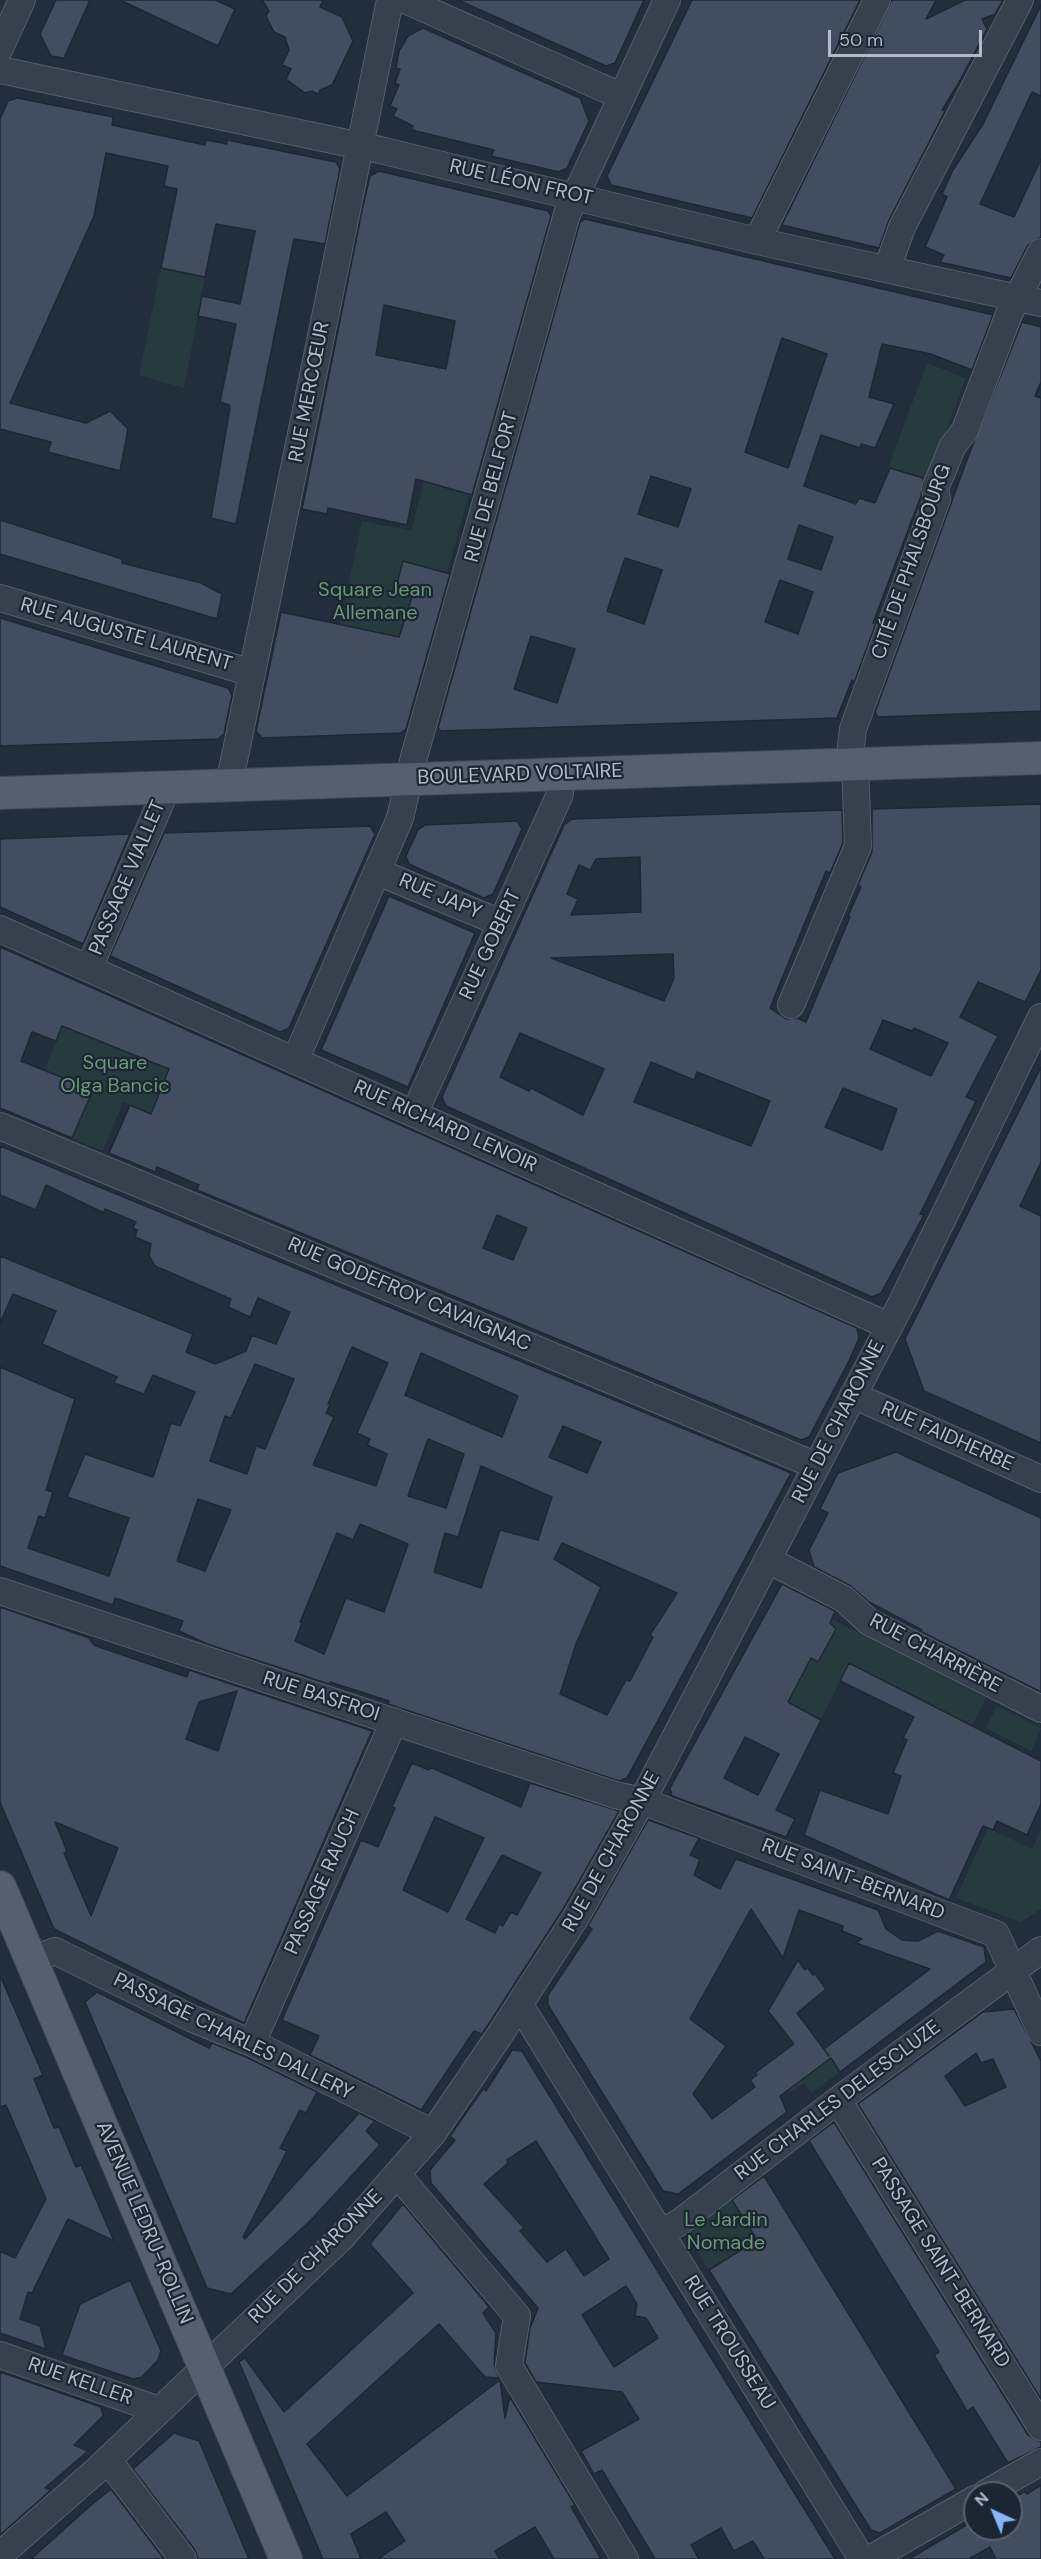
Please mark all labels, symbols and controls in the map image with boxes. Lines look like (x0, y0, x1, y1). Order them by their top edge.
scale bar (831, 18, 986, 56)
text: 50 m (839, 28, 883, 52)
street label: RUE LÉON FROT (447, 155, 595, 211)
street label: RUE MERCŒUR (285, 319, 335, 465)
street label: RUE DE BELFORT (460, 409, 524, 565)
street label: CITÉ DE PHALSBOURG (867, 461, 957, 663)
park label: Square Jean Allemane (318, 579, 432, 626)
street label: RUE AUGUSTE LAURENT (17, 593, 235, 677)
street label: BOULEVARD VOLTAIRE (417, 759, 623, 791)
street label: PASSAGE VIALLET (85, 797, 171, 959)
street label: RUE JAPY (395, 869, 485, 925)
street label: RUE GOBERT (455, 886, 527, 1004)
park label: Square Olga Bancic (60, 1052, 170, 1099)
street label: RUE RICHARD LENOIR (350, 1076, 540, 1178)
street label: RUE GODEFROY CAVAIGNAC (284, 1233, 534, 1357)
street label: RUE DE CHARONNE (788, 1337, 890, 1507)
street label: RUE FAIDHERBE (877, 1397, 1017, 1477)
street label: RUE CHARRIÈRE (865, 1609, 1005, 1699)
street label: RUE BASFROI (260, 1667, 382, 1727)
street label: RUE DE CHARONNE (558, 1768, 666, 1936)
street label: PASSAGE RAUCH (280, 1806, 366, 1958)
street label: RUE SAINT-BERNARD (758, 1834, 948, 1926)
street label: PASSAGE CHARLES DALLERY (109, 1968, 357, 2106)
street label: RUE CHARLES DELESCLUZE (730, 2016, 946, 2186)
street label: AVENUE LEDRU-ROLLIN (90, 2118, 198, 2328)
street label: PASSAGE SAINT-BERNARD (865, 2154, 1015, 2372)
street label: RUE DE CHARONNE (244, 2185, 388, 2329)
park label: Le Jardin Nomade (684, 2209, 768, 2256)
street label: RUE TROUSSEAU (678, 2272, 780, 2414)
street label: RUE KELLER (25, 2353, 135, 2411)
north arrow (963, 2481, 1023, 2541)
text: N (970, 2488, 993, 2511)

